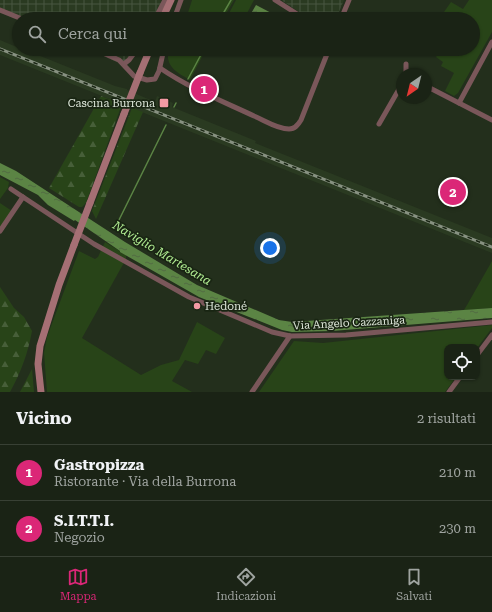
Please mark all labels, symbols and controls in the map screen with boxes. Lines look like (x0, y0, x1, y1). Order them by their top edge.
search box (12, 12, 480, 56)
icon: search (26, 23, 48, 45)
text: Cerca qui (58, 25, 127, 43)
north arrow (396, 68, 432, 104)
pin: 1 (191, 74, 217, 104)
place label: Cascina Burrona (68, 97, 155, 110)
marker: Cascina Burrona (158, 97, 170, 109)
pin: 2 (440, 177, 466, 207)
water label: Naviglio Martesana (109, 217, 214, 288)
your location (260, 238, 280, 258)
place label: Hedoné (205, 300, 247, 313)
marker: Hedoné (192, 301, 202, 311)
street label: Via Angelo Cazzaniga (293, 314, 406, 332)
map controls (444, 344, 480, 380)
button: locate (444, 344, 480, 380)
text: Vicino (16, 408, 72, 428)
text: 2 risultati (417, 411, 476, 426)
text: Gastropizza (54, 456, 144, 474)
text: 1 (25, 465, 33, 480)
text: 210 m (439, 465, 476, 480)
text: Ristorante · Via della Burrona (54, 474, 236, 489)
text: S.I.T.T.I. (54, 512, 114, 530)
text: 2 (25, 521, 33, 536)
text: 230 m (439, 521, 476, 536)
text: Negozio (54, 530, 105, 545)
tab: Mappa (60, 566, 97, 603)
tab: Indicazioni (216, 566, 276, 603)
tab: Salvati (396, 566, 432, 603)

